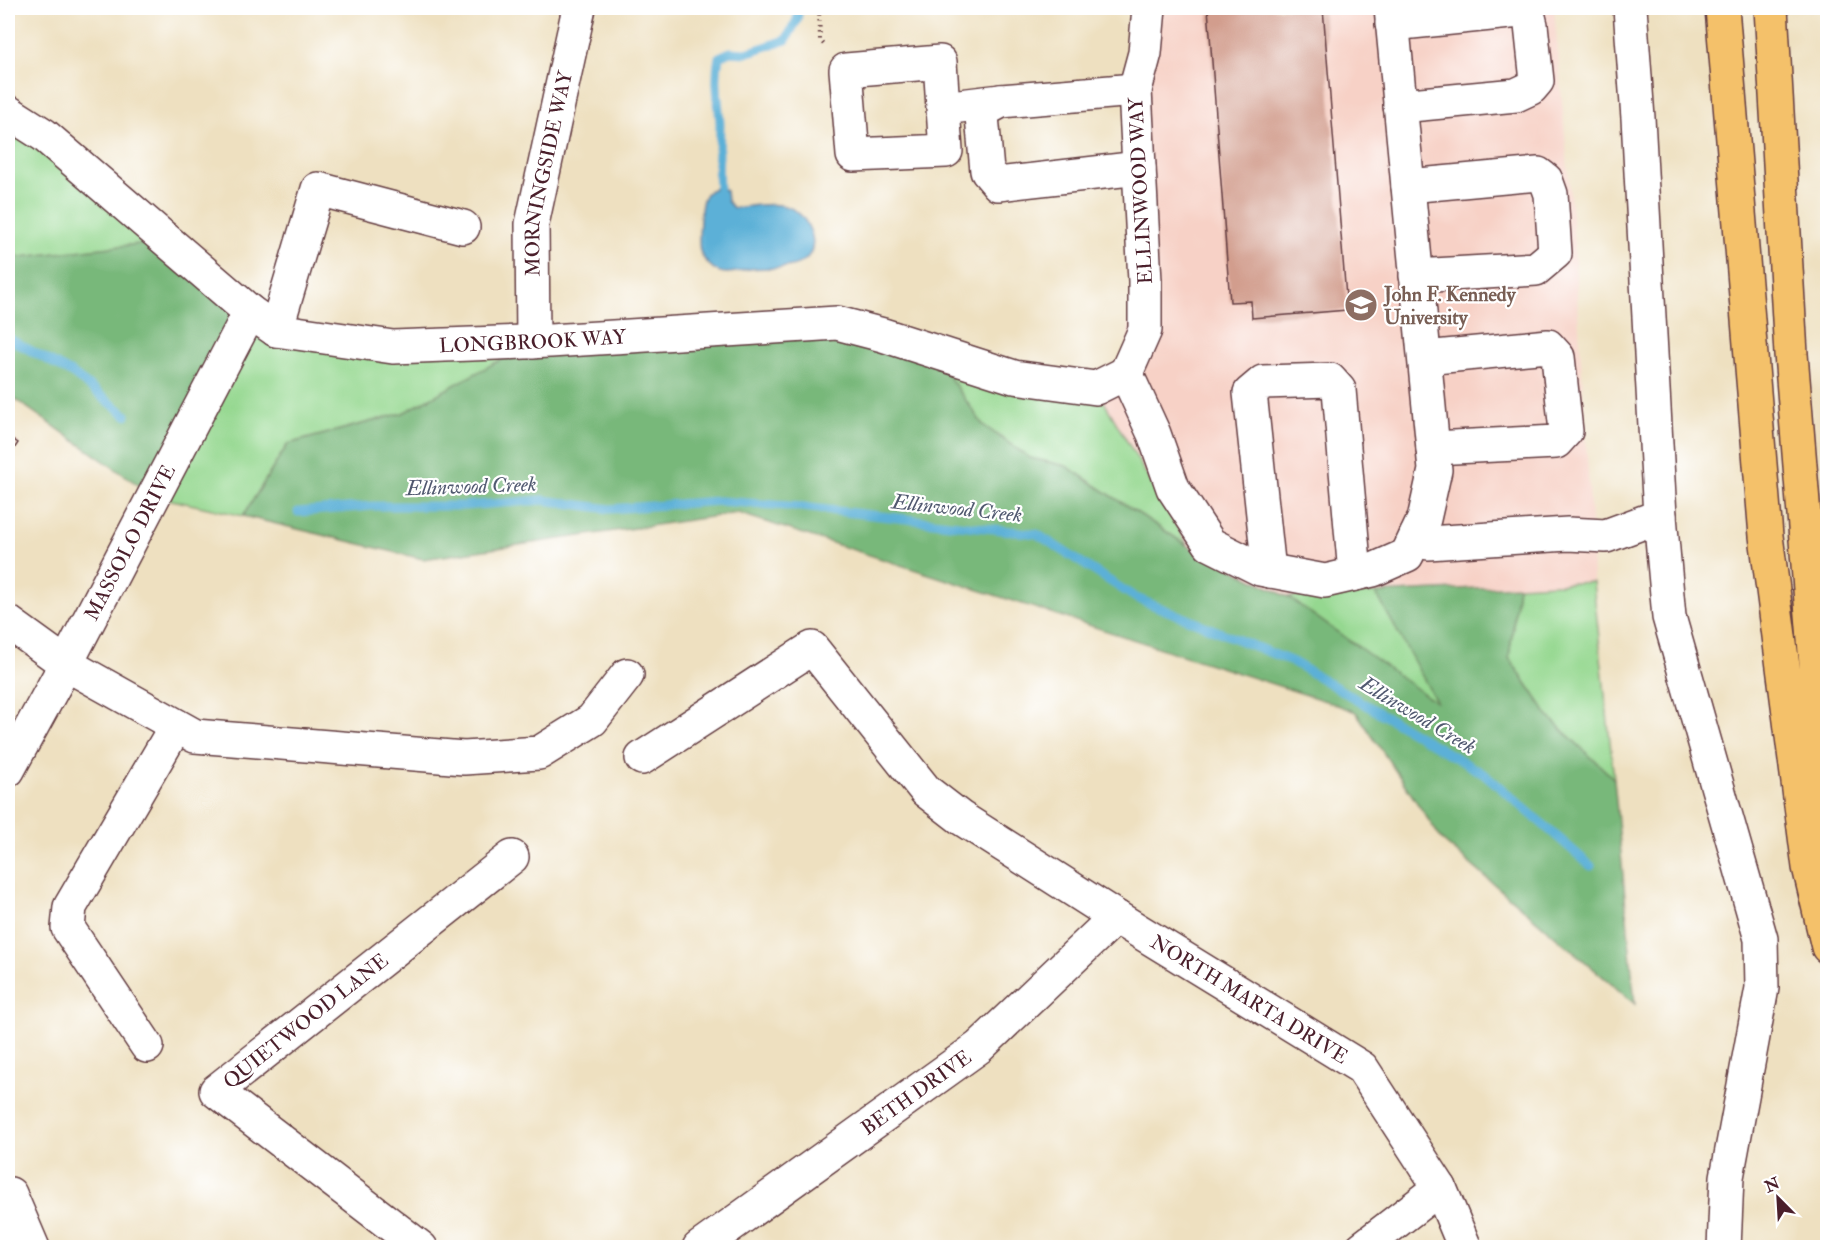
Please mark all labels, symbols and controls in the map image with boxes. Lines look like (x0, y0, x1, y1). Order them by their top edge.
street label: MORNINGSIDE WAY (520, 67, 578, 277)
street label: ELLINWOOD WAY (1123, 96, 1158, 285)
place label: John F. Kennedy University (1383, 282, 1517, 331)
school or university icon: John F. Kennedy University (1343, 287, 1379, 323)
street label: LONGBROOK WAY (439, 324, 628, 358)
street label: MASSOLO DRIVE (79, 460, 181, 625)
water label: Ellinwood Creek (403, 471, 537, 502)
water label: Ellinwood Creek (889, 488, 1023, 529)
water label: Ellinwood Creek (1353, 669, 1481, 761)
street label: NORTH MARTA DRIVE (1146, 929, 1352, 1069)
street label: QUIETWOOD LANE (218, 948, 393, 1094)
street label: BETH DRIVE (856, 1045, 976, 1141)
north arrow (1748, 1168, 1808, 1228)
text: N (1761, 1173, 1784, 1198)

